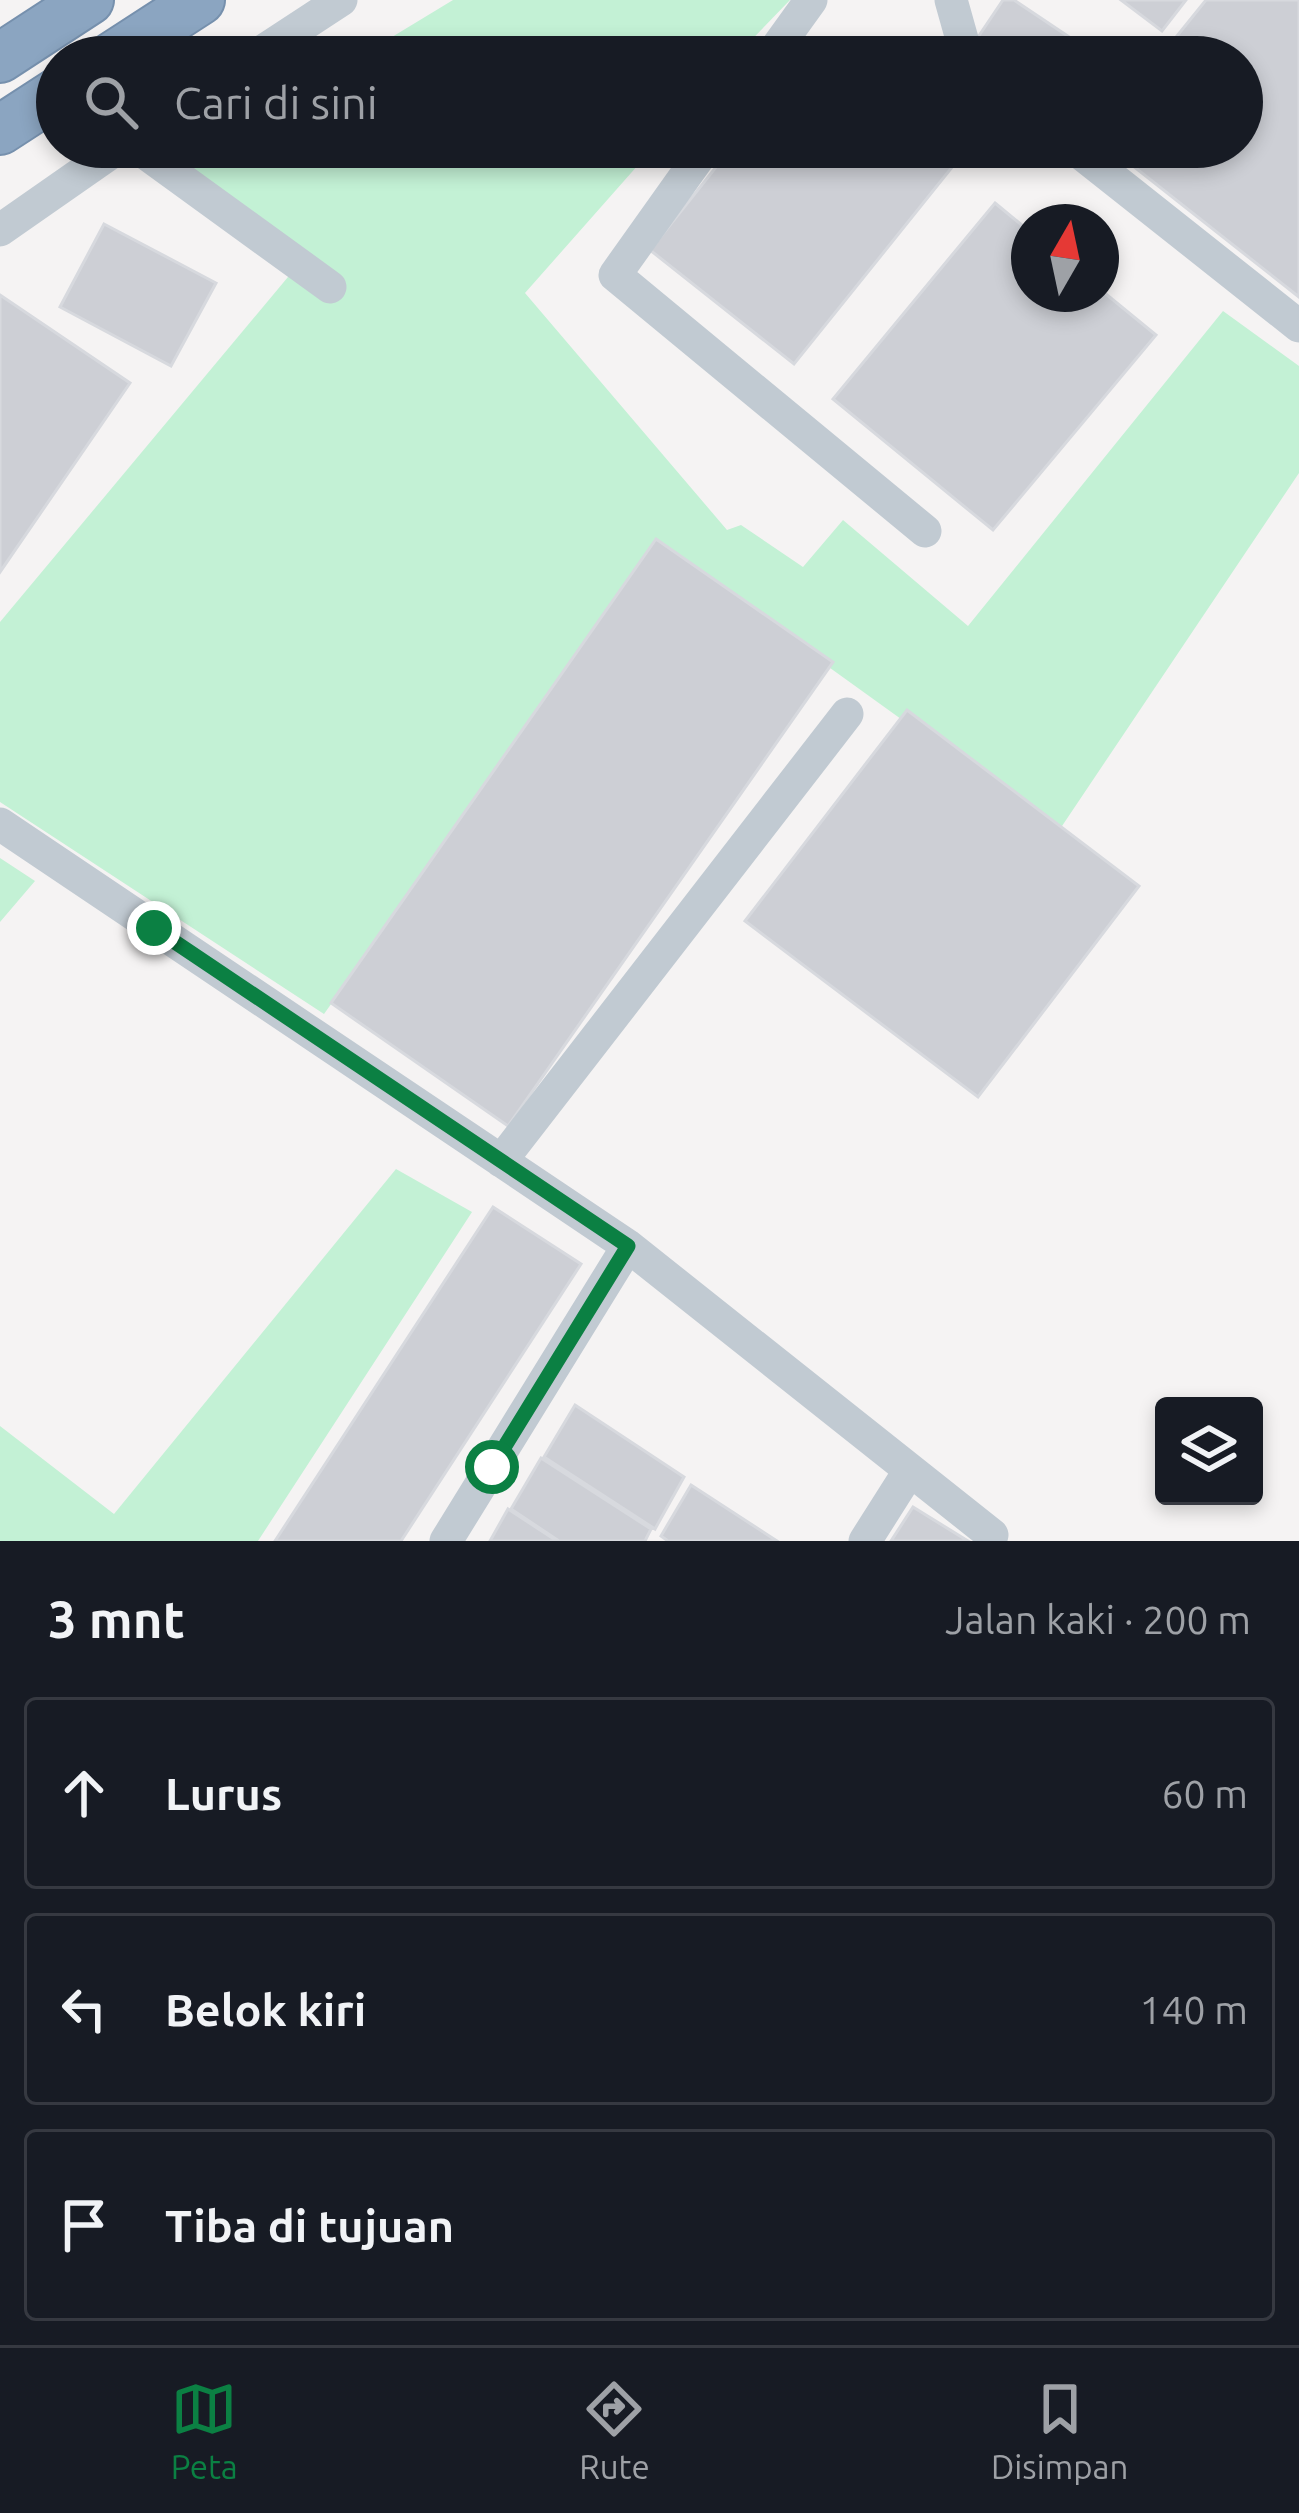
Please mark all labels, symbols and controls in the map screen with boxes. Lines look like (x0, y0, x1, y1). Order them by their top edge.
search box (36, 36, 1263, 168)
icon: search (78, 69, 144, 135)
text: Cari di sini (174, 77, 378, 128)
north arrow (1011, 204, 1119, 312)
route end (127, 901, 181, 955)
map controls (1155, 1397, 1263, 1505)
button: layers (1155, 1397, 1263, 1505)
route start (465, 1440, 519, 1494)
text: 3 mnt (48, 1590, 185, 1648)
text: Jalan kaki · 200 m (945, 1598, 1251, 1641)
icon: ahead (51, 1760, 117, 1826)
text: Lurus (165, 1768, 282, 1819)
text: 60 m (1161, 1772, 1248, 1815)
icon: left (51, 1976, 117, 2042)
text: Belok kiri (165, 1984, 366, 2035)
text: 140 m (1139, 1988, 1248, 2031)
icon: arrive (51, 2192, 117, 2258)
text: Tiba di tujuan (165, 2200, 454, 2251)
tab: Peta (171, 2376, 238, 2485)
tab: Rute (579, 2376, 650, 2485)
tab: Disimpan (991, 2376, 1128, 2485)

